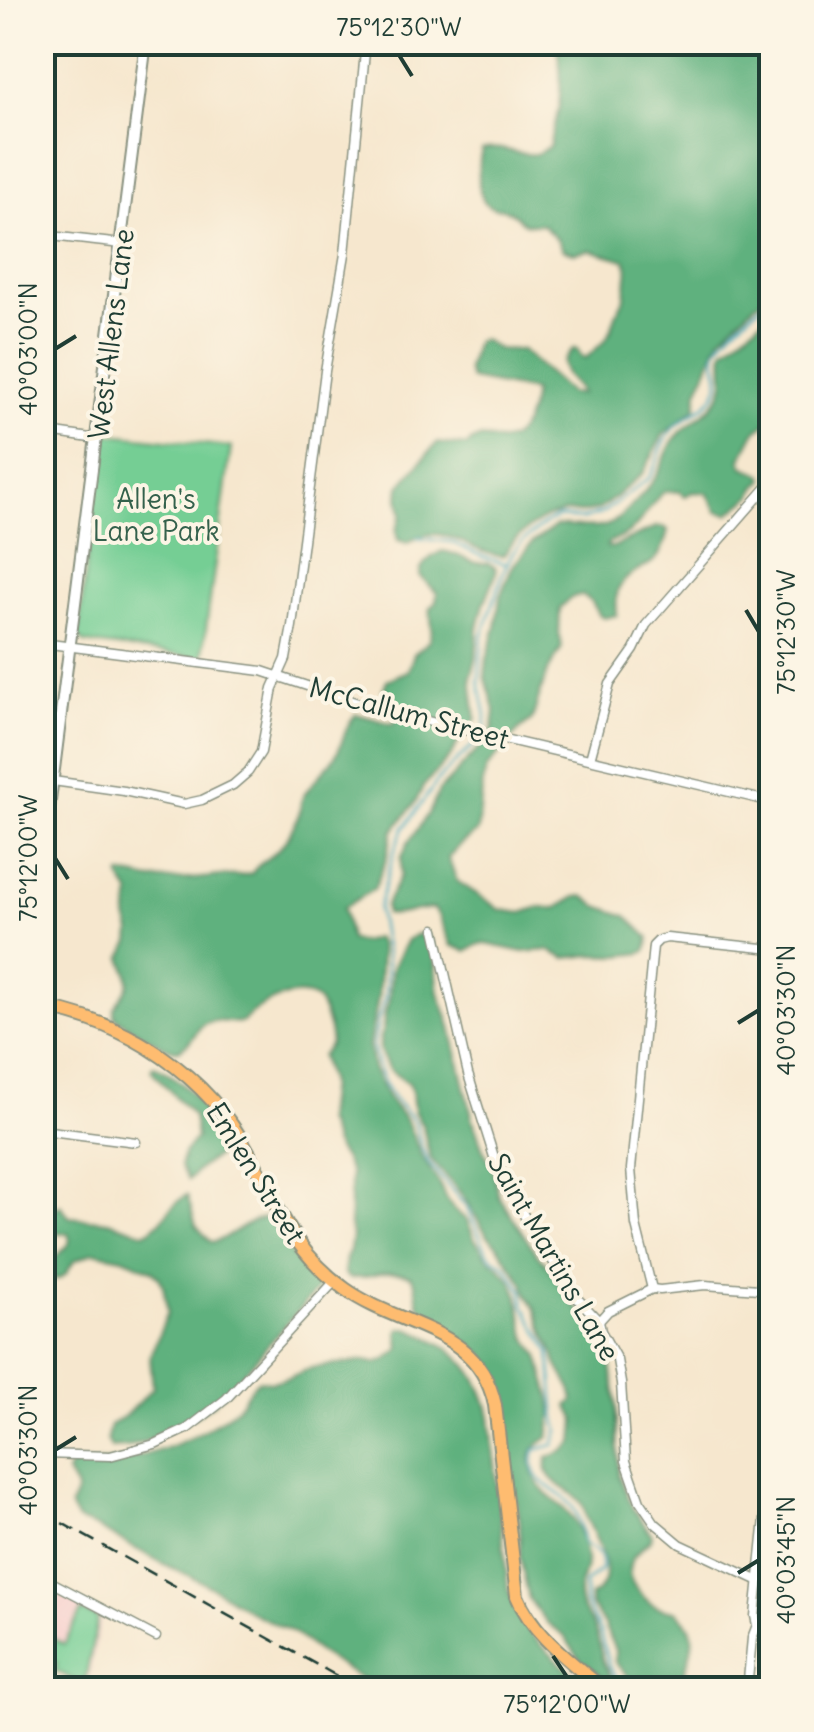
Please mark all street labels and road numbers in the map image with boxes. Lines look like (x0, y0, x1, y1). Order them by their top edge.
street label: West Allens Lane (80, 227, 142, 441)
street label: McCallum Street (305, 669, 513, 757)
street label: Emlen Street (198, 1096, 314, 1250)
street label: Saint Martins Lane (480, 1147, 628, 1367)

